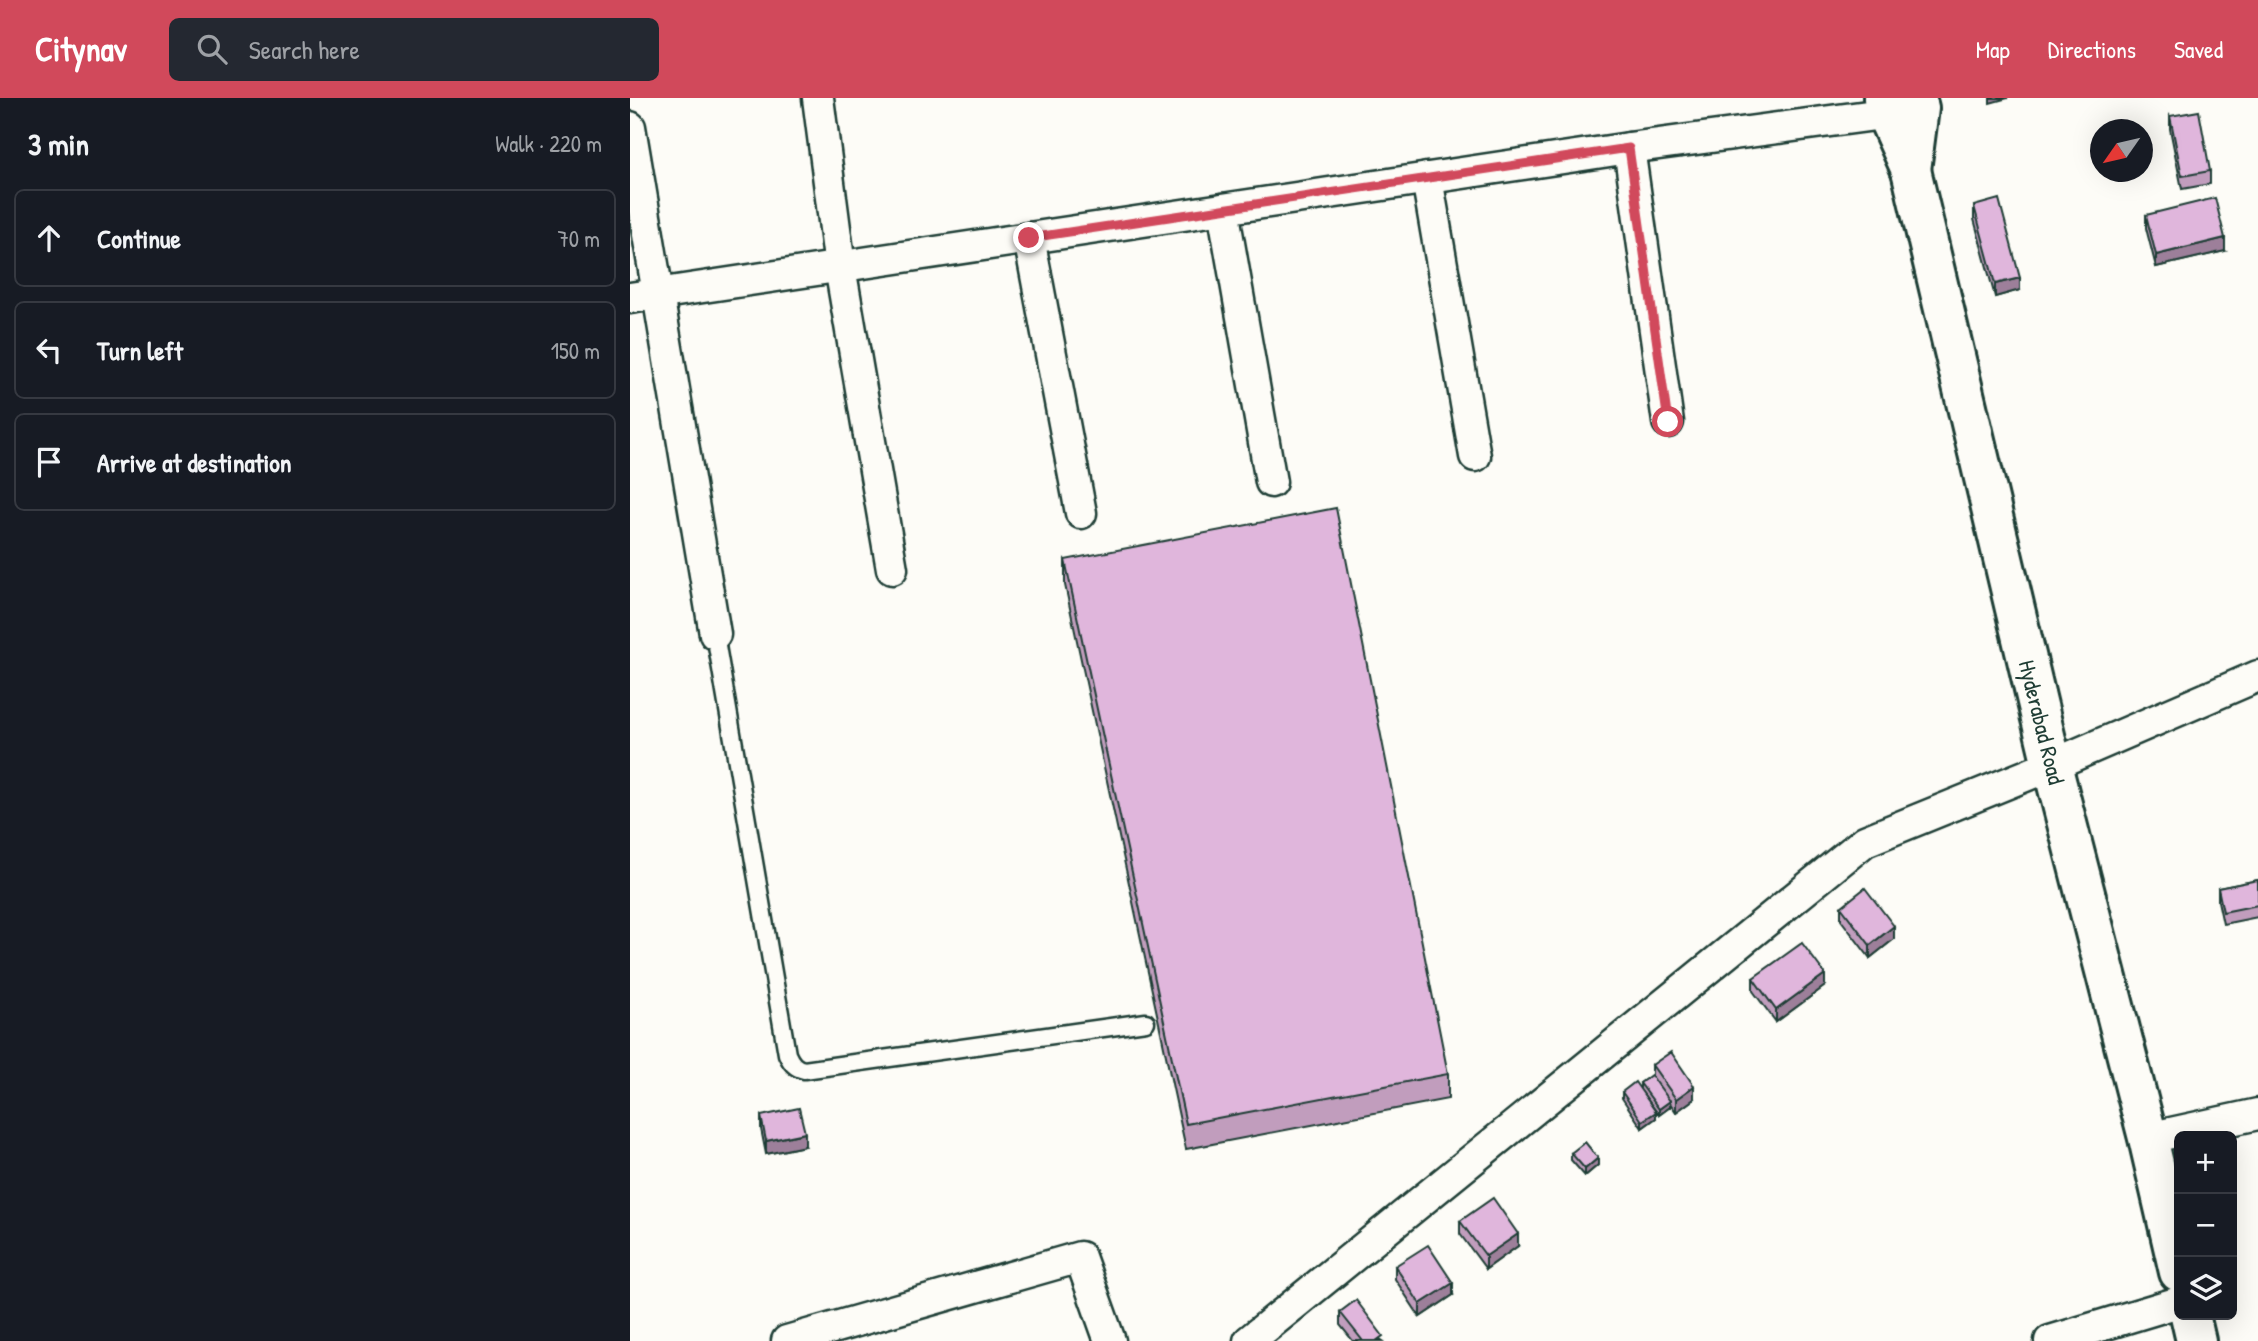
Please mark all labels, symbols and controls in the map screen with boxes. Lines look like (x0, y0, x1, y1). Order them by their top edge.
search box (169, 18, 659, 81)
text: Citynav (35, 27, 127, 71)
icon: search (193, 30, 231, 68)
text: Search here (249, 32, 360, 67)
text: Map (1976, 33, 2010, 65)
text: Directions (2048, 33, 2136, 65)
text: Saved (2174, 33, 2223, 65)
north arrow (2090, 119, 2153, 182)
text: 3 min (28, 124, 89, 164)
text: Walk · 220 m (495, 128, 602, 159)
icon: ahead (30, 219, 68, 257)
text: Continue (97, 221, 181, 256)
route end (1013, 222, 1044, 253)
text: 70 m (557, 223, 600, 254)
icon: left (30, 331, 68, 369)
text: Turn left (97, 333, 183, 368)
text: 150 m (551, 335, 600, 366)
route start (1652, 406, 1683, 437)
icon: arrive (30, 443, 68, 481)
text: Arrive at destination (97, 445, 292, 480)
street label: Hyderabad Road (2012, 657, 2072, 787)
map controls (2174, 1131, 2237, 1320)
button: + (2174, 1131, 2237, 1194)
button: − (2174, 1194, 2237, 1257)
button: layers (2174, 1257, 2237, 1320)

